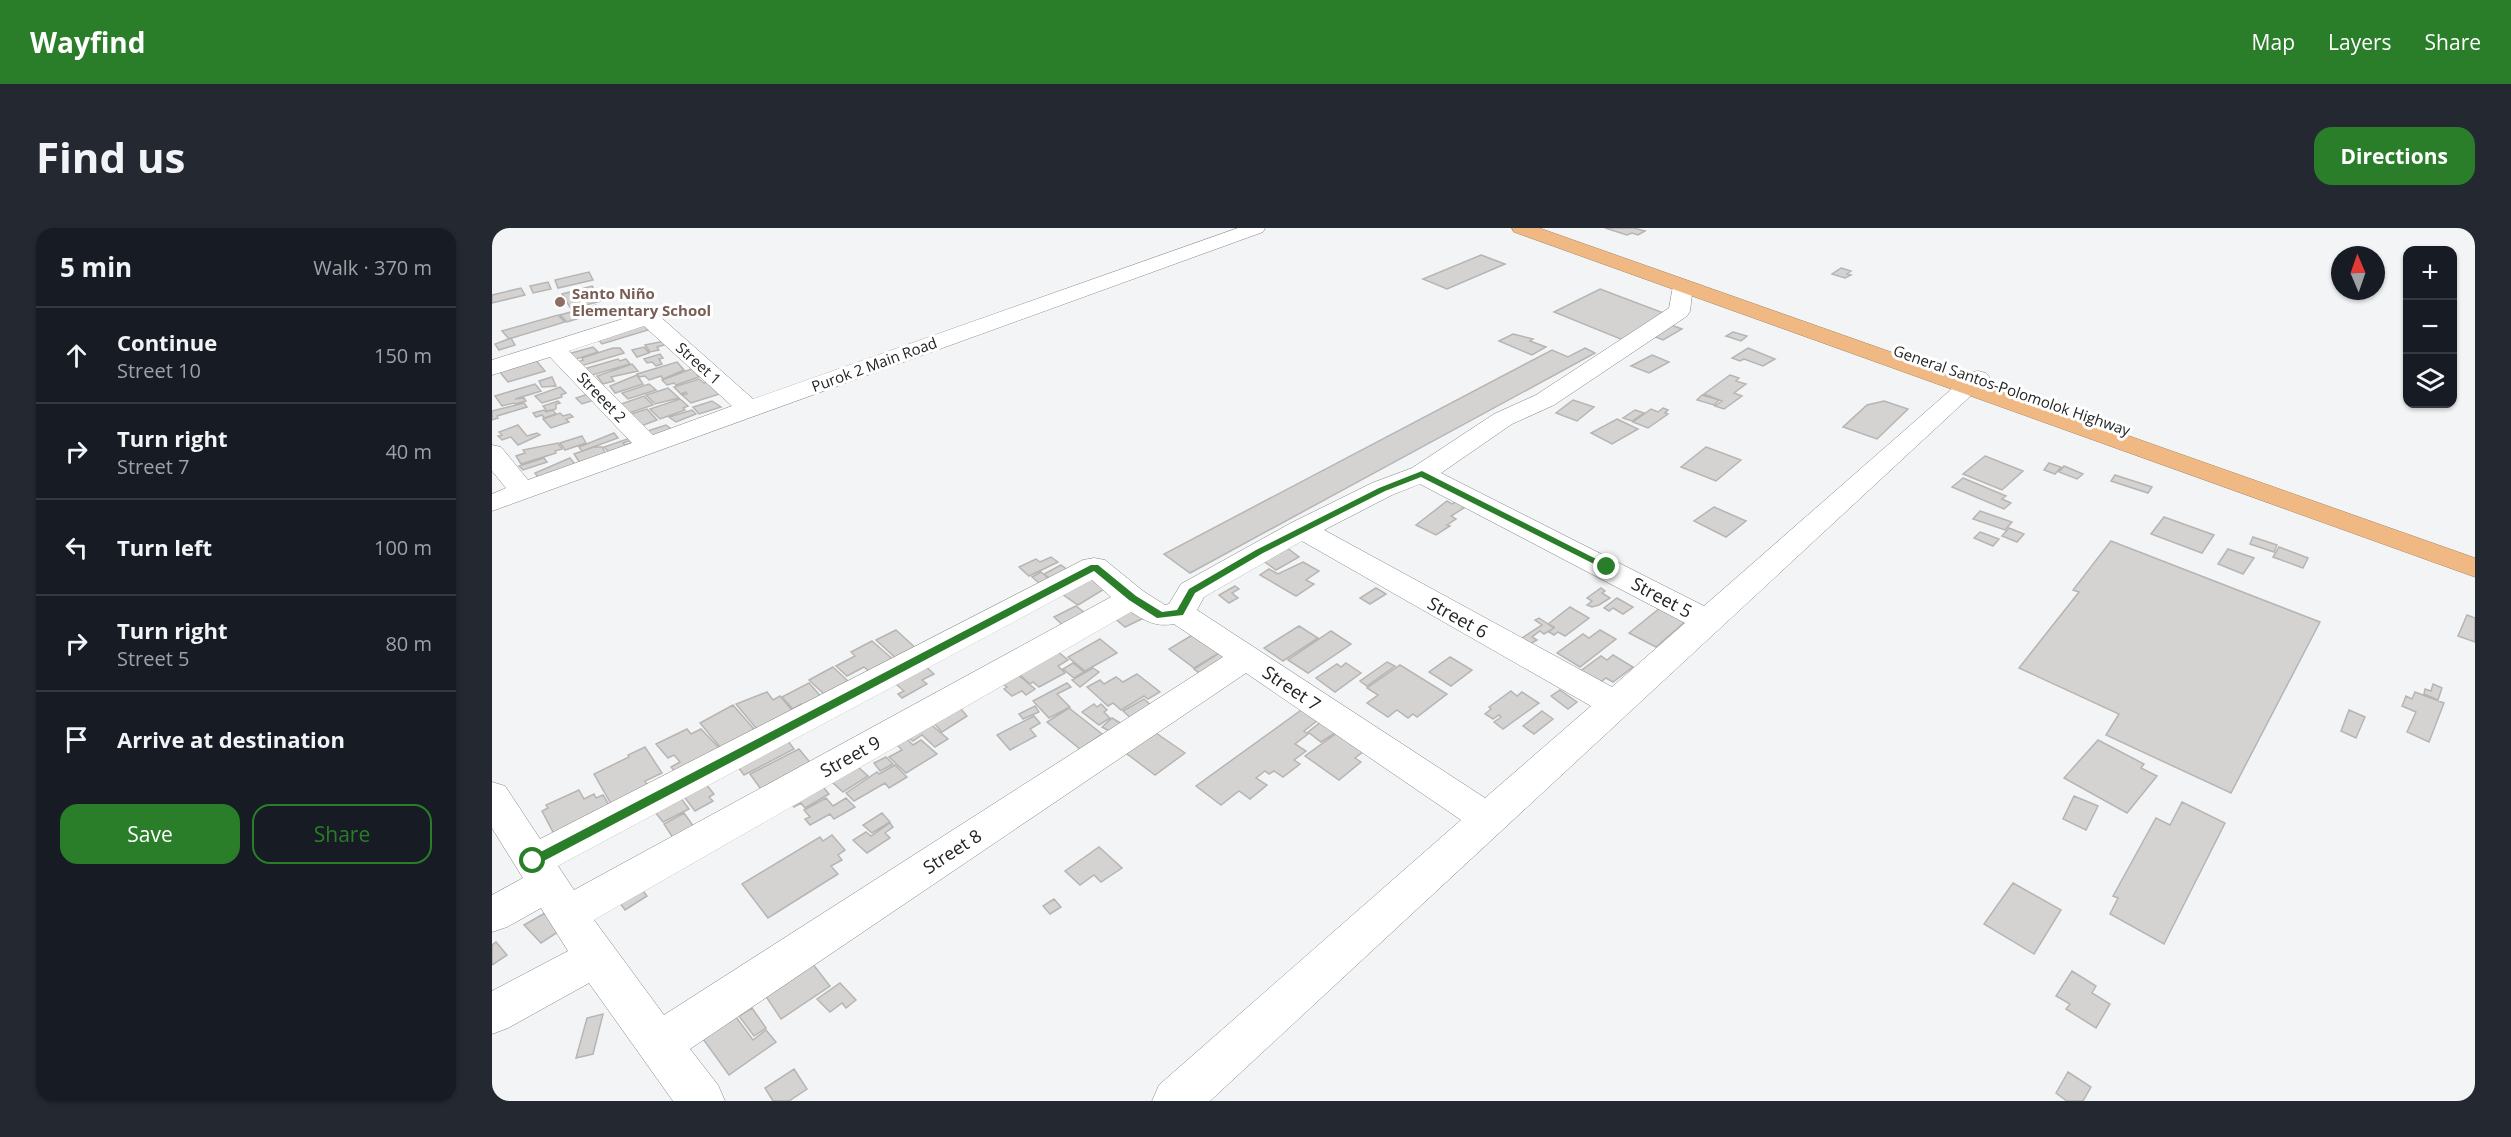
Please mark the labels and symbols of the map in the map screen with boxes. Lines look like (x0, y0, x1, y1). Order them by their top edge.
north arrow (2331, 246, 2385, 300)
place label: Santo Niño Elementary School (572, 283, 711, 320)
marker: Santo Niño Elementary School (553, 295, 567, 309)
street label: Purok 2 Main Road (808, 332, 940, 396)
street label: Street 1 (672, 337, 726, 389)
street label: General Santos-Polomolok Highway (1891, 340, 2134, 440)
street label: Streeet 2 (573, 367, 631, 427)
route end (1593, 553, 1619, 579)
street label: Street 5 (1628, 571, 1696, 623)
street label: Street 6 (1424, 591, 1492, 643)
street label: Street 7 (1258, 660, 1326, 716)
street label: Street 9 (816, 730, 884, 782)
street label: Street 8 (918, 823, 986, 879)
route start (519, 847, 545, 873)

